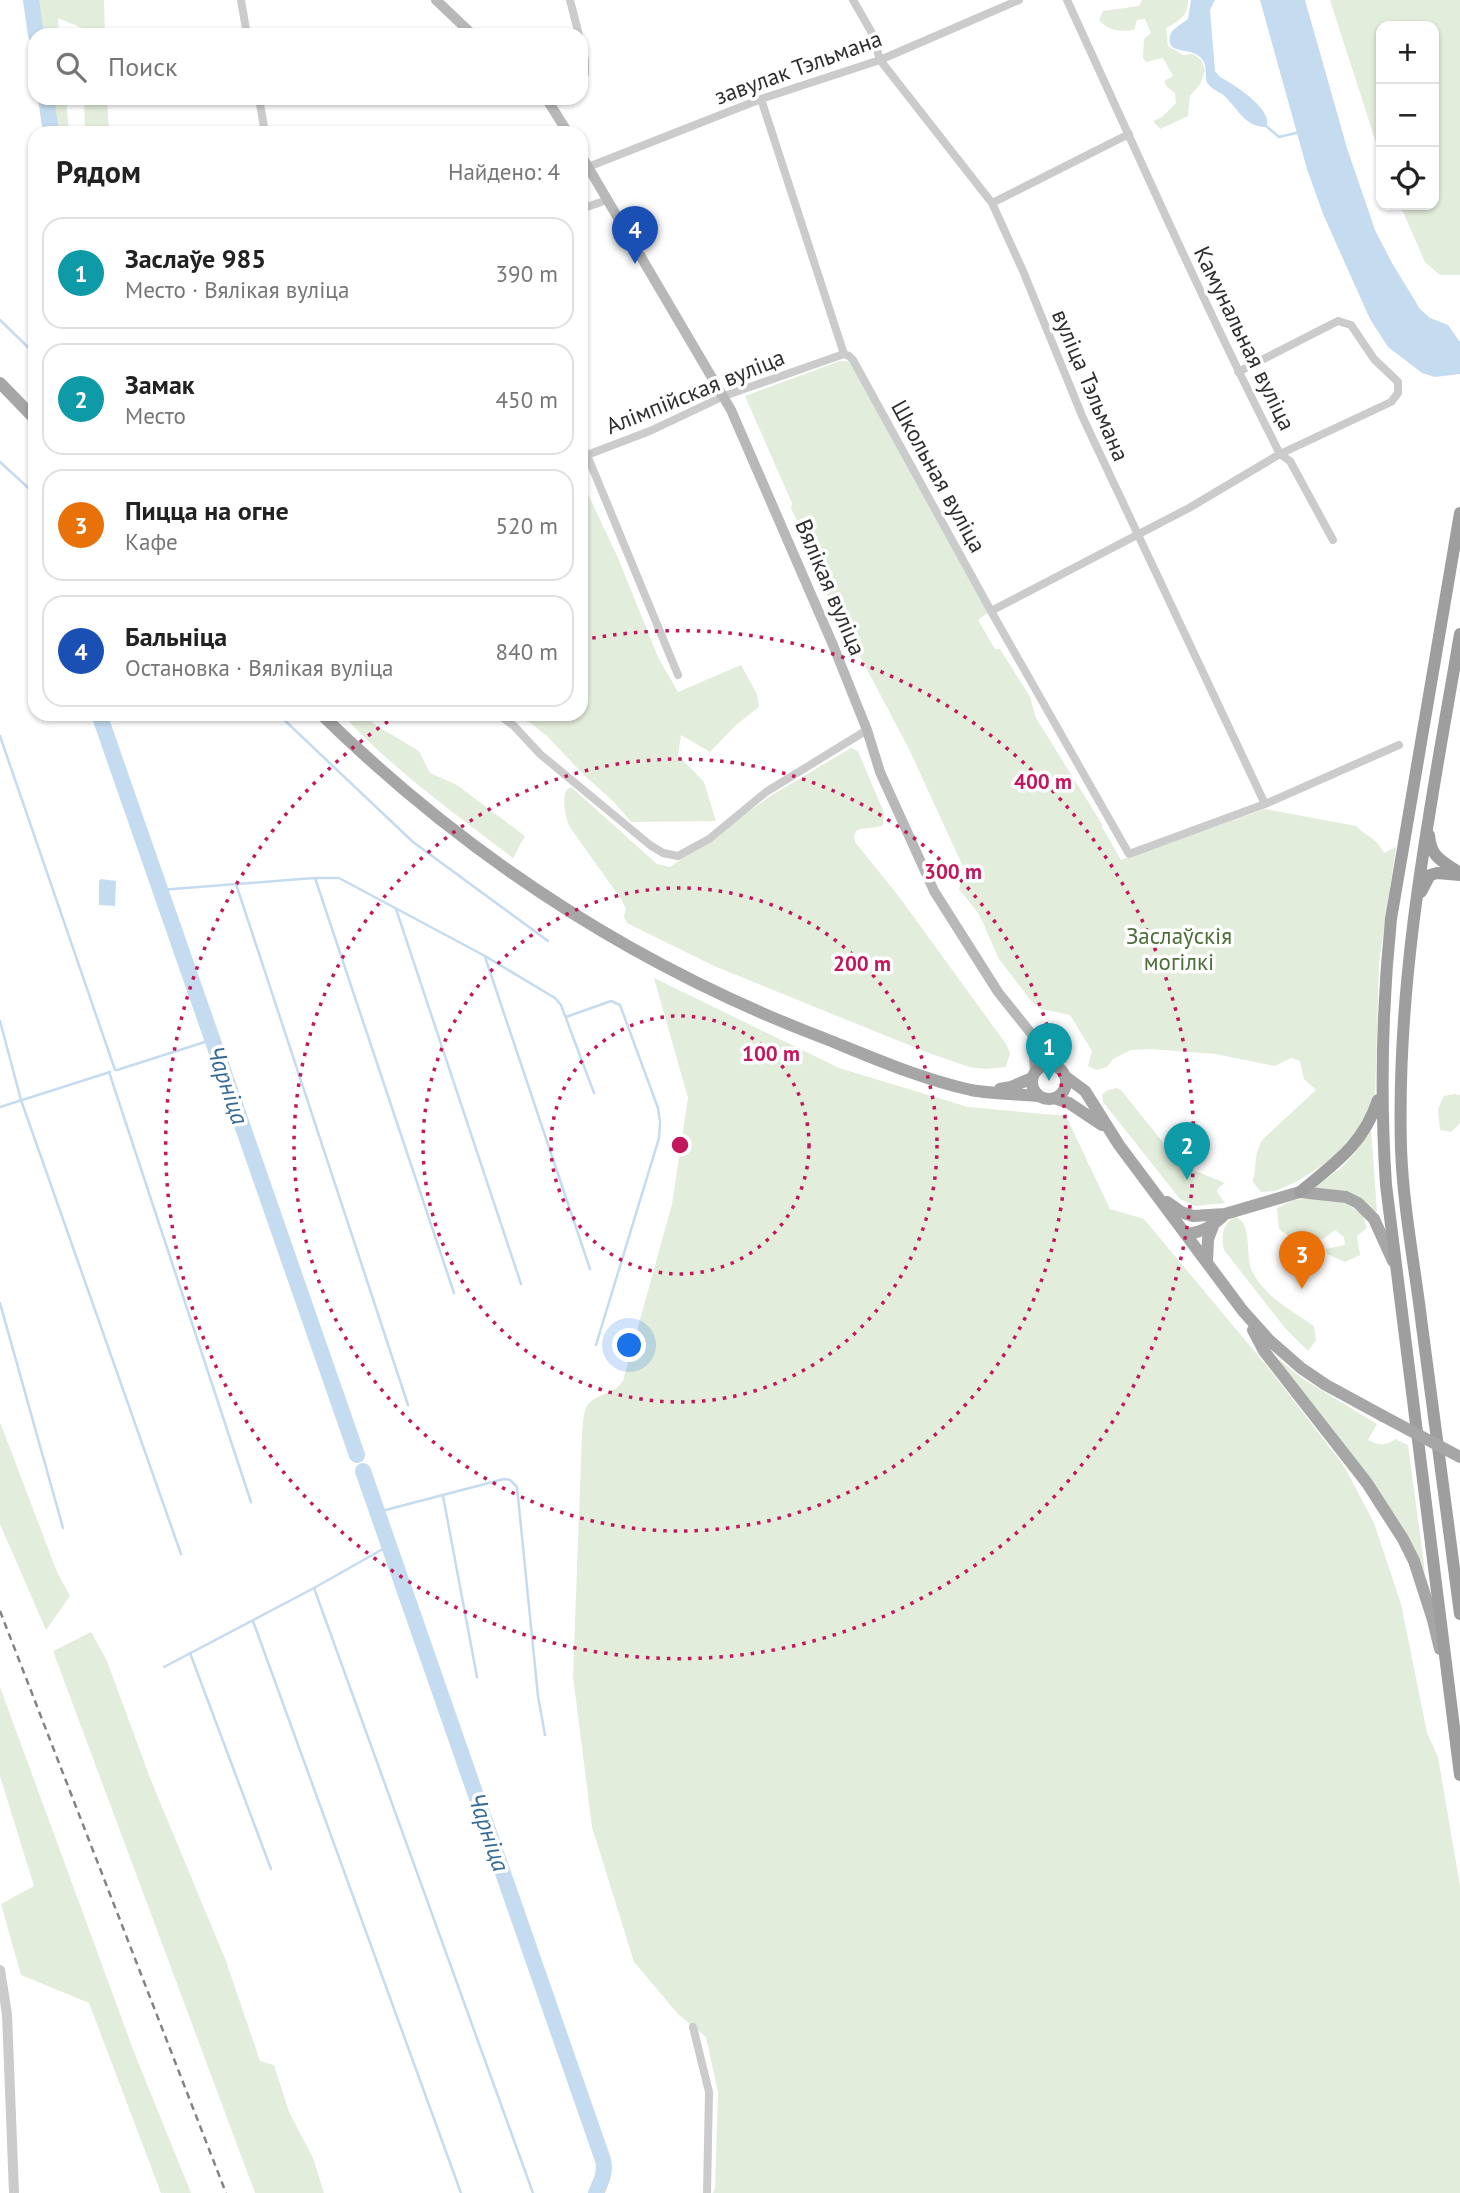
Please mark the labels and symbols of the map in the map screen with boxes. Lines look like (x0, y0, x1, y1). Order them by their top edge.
street label: завулак Тэльмана (710, 23, 886, 111)
pin: 4 (612, 206, 658, 264)
street label: Камунальная вуліца (1188, 241, 1302, 435)
street label: вуліца Тэльмана (1046, 305, 1136, 465)
street label: Алімпійская вуліца (601, 342, 789, 440)
street label: Школьная вуліца (885, 395, 993, 557)
street label: Вялікая вуліца (789, 515, 873, 659)
text: 400 m (1014, 768, 1072, 795)
text: 300 m (924, 858, 982, 885)
park label: Заслаўскія могілкі (1126, 921, 1232, 976)
text: 200 m (833, 950, 891, 977)
pin: 1 (1026, 1023, 1072, 1081)
text: 100 m (742, 1040, 800, 1067)
water label: Чарніца (200, 1042, 256, 1129)
pin: 2 (1164, 1122, 1210, 1180)
centre of rings (668, 1133, 692, 1157)
pin: 3 (1279, 1231, 1325, 1289)
your location (612, 1328, 646, 1362)
water label: Чарніца (461, 1789, 517, 1876)

